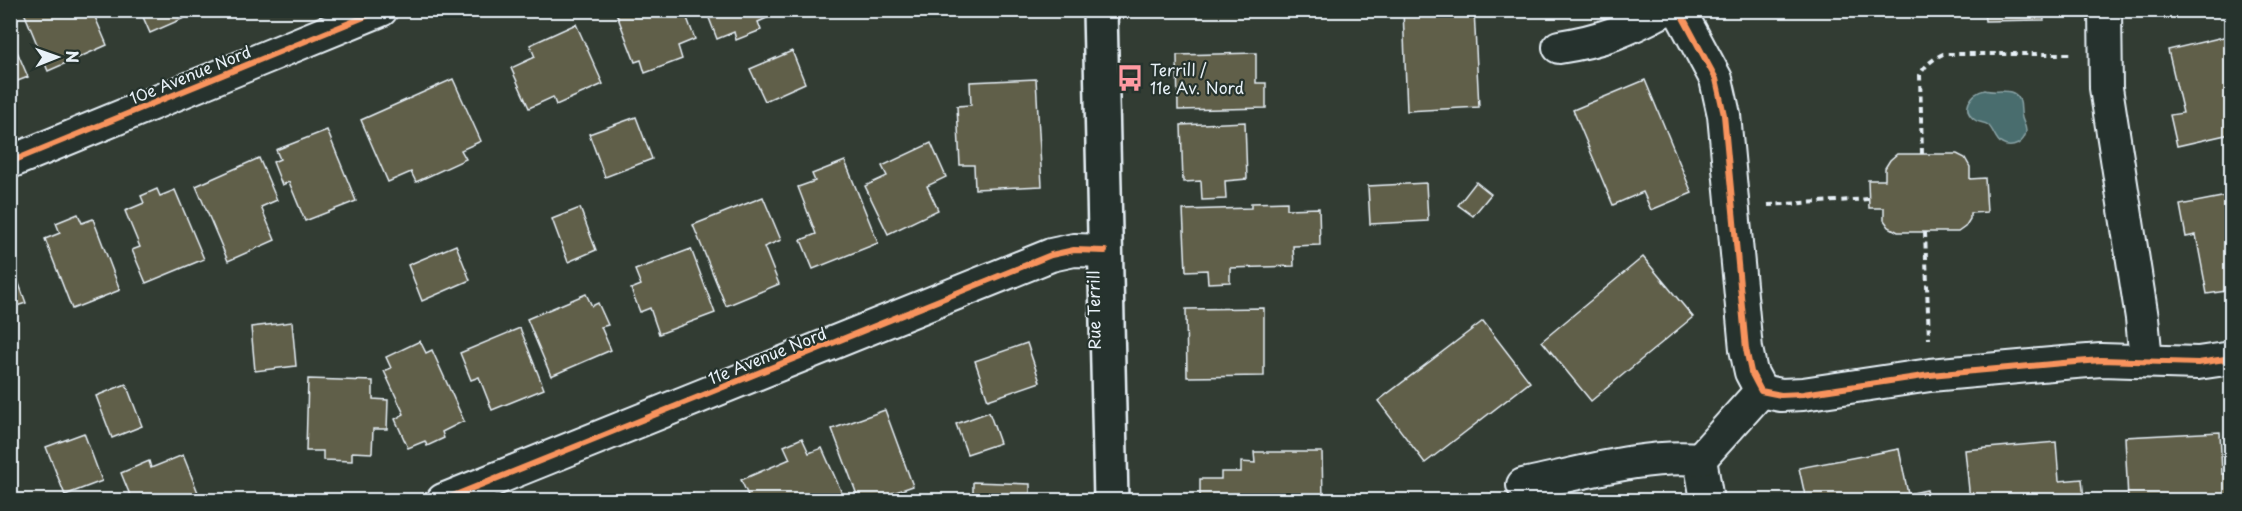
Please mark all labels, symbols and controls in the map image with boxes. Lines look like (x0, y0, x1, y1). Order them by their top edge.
north arrow (27, 27, 87, 87)
street label: 10e Avenue Nord (126, 39, 254, 109)
text: N (61, 50, 85, 63)
place label: Terrill / 11e Av. Nord (1150, 57, 1244, 99)
bus stop icon: Terrill / 11e Av. Nord (1115, 63, 1145, 93)
street label: Rue Terrill (1080, 270, 1106, 350)
street label: 11e Avenue Nord (704, 320, 830, 390)

